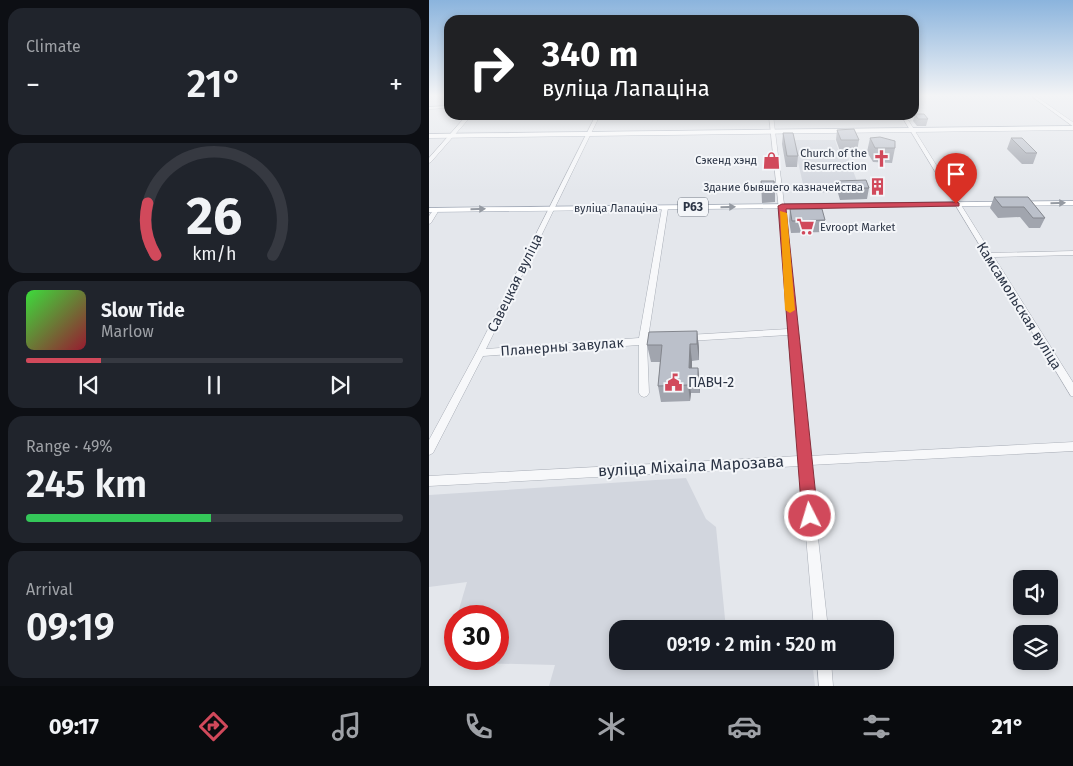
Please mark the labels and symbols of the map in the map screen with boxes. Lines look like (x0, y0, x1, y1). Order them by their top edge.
place label: Church of the Resurrection (800, 147, 867, 173)
church icon: Church of the Resurrection (871, 149, 891, 169)
shop icon: Сэкенд хэнд (761, 150, 781, 170)
pin (935, 153, 977, 204)
place label: Сэкенд хэнд (695, 154, 757, 167)
building icon: Здание бывшего казначейства (867, 177, 887, 197)
place label: Здание бывшего казначейства (703, 181, 863, 194)
road number: Р63 (678, 198, 708, 216)
one-way arrow (1050, 199, 1066, 207)
street label: вуліца Лапаціна (574, 202, 658, 215)
one-way arrow (720, 203, 736, 211)
one-way arrow (470, 205, 486, 213)
supermarket icon: Evroopt Market (796, 217, 816, 237)
place label: Evroopt Market (820, 221, 896, 234)
street label: Савецкая вуліца (484, 231, 546, 335)
street label: Камсамольская вуліца (973, 239, 1065, 373)
street label: Планерны завулак (500, 334, 625, 360)
public building icon: ПАВЧ-2 (664, 372, 684, 392)
place label: ПАВЧ-2 (688, 374, 734, 391)
street label: вуліца Міхаіла Марозава (598, 452, 784, 480)
position arrow (783, 489, 835, 541)
speed limit sign: 30 (444, 605, 509, 670)

